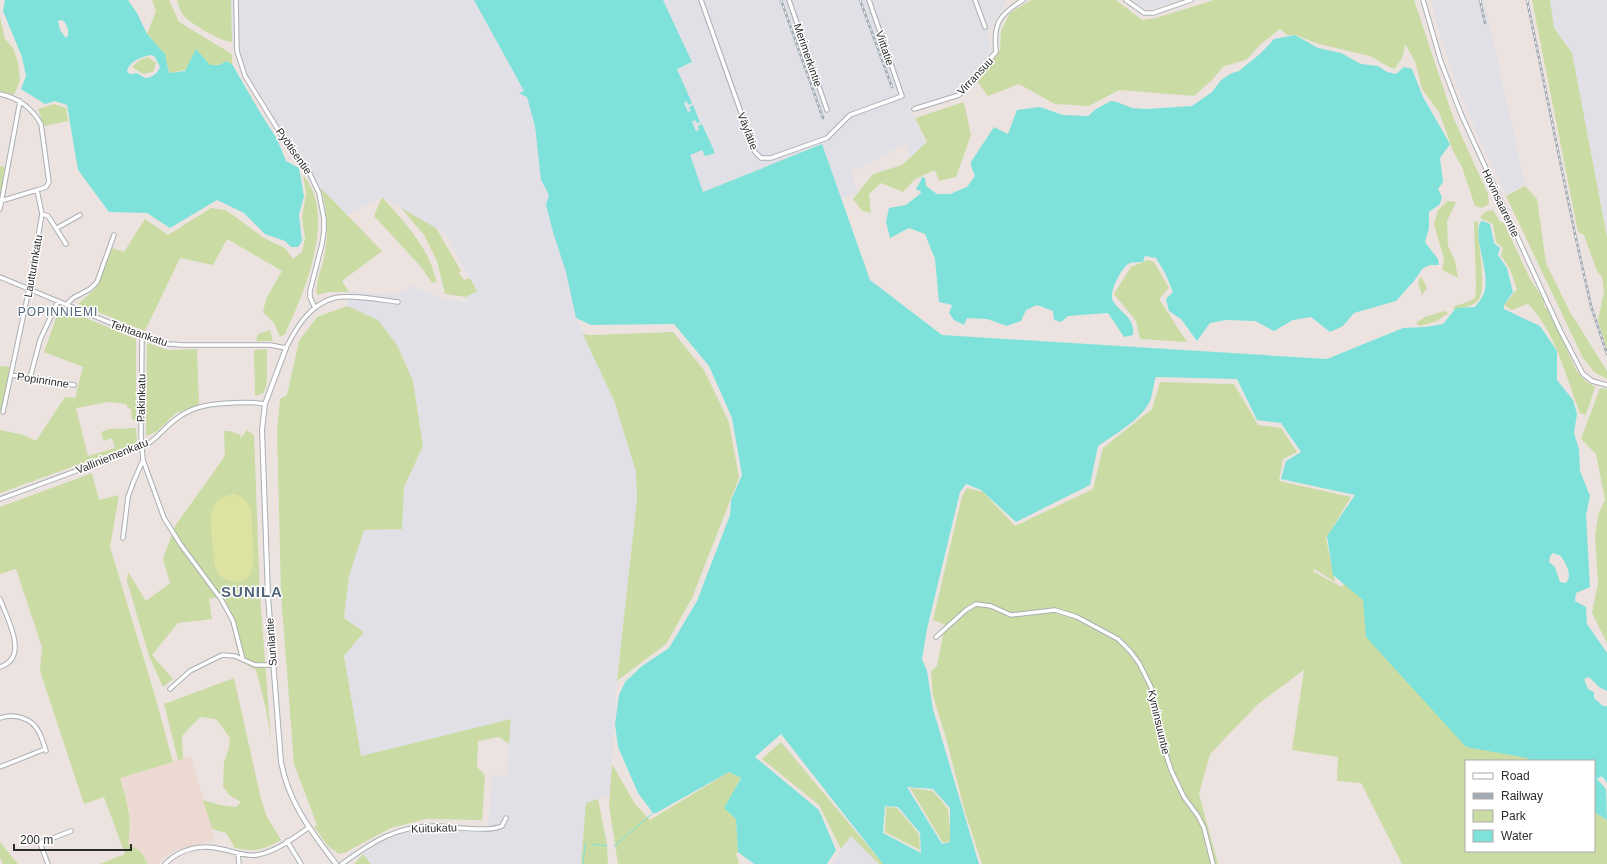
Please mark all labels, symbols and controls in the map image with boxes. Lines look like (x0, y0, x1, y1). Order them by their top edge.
street label: Merimerkintie (792, 22, 824, 88)
street label: Viittatie (873, 29, 897, 67)
street label: Virransuu (955, 55, 995, 97)
street label: Väylätie (735, 111, 761, 151)
street label: Pyötisentie (274, 126, 314, 176)
street label: Hovinsaarentie (1480, 167, 1522, 239)
street label: Lautturinkatu (22, 234, 44, 298)
district label: POPINNIEMI (18, 305, 98, 319)
street label: Tehtaankatu (109, 318, 169, 348)
street label: Popinrinne (16, 370, 70, 390)
street label: Pakinkatu (135, 374, 147, 422)
street label: Valliniemenkatu (74, 436, 150, 476)
district label: SUNILA (221, 583, 283, 600)
street label: Sunilantie (263, 617, 279, 667)
street label: Kyminsuuntie (1146, 688, 1172, 756)
legend (1465, 760, 1595, 852)
text: Road (1501, 769, 1530, 783)
text: Railway (1501, 789, 1543, 803)
text: Park (1501, 809, 1527, 823)
street label: Kuitukatu (411, 821, 457, 835)
scale bar (14, 826, 131, 852)
text: Water (1501, 829, 1533, 843)
text: 200 m (20, 833, 53, 847)

